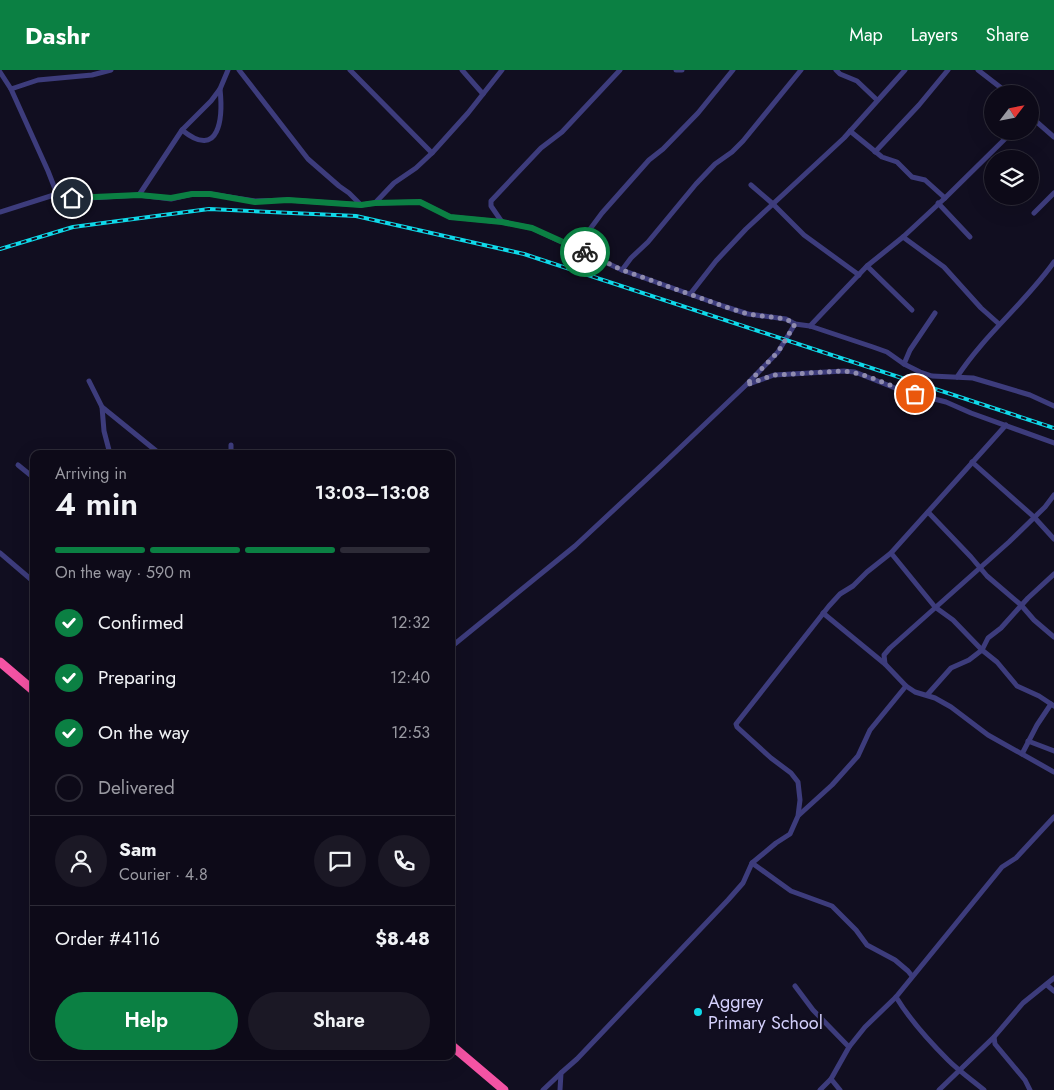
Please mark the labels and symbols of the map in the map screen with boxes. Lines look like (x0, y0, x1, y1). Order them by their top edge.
north arrow (984, 85, 1039, 140)
pin (51, 177, 93, 219)
courier (560, 227, 610, 277)
pin (894, 373, 936, 415)
place label: Aggrey Primary School (708, 989, 823, 1036)
marker: Aggrey Primary School (692, 1006, 704, 1018)

